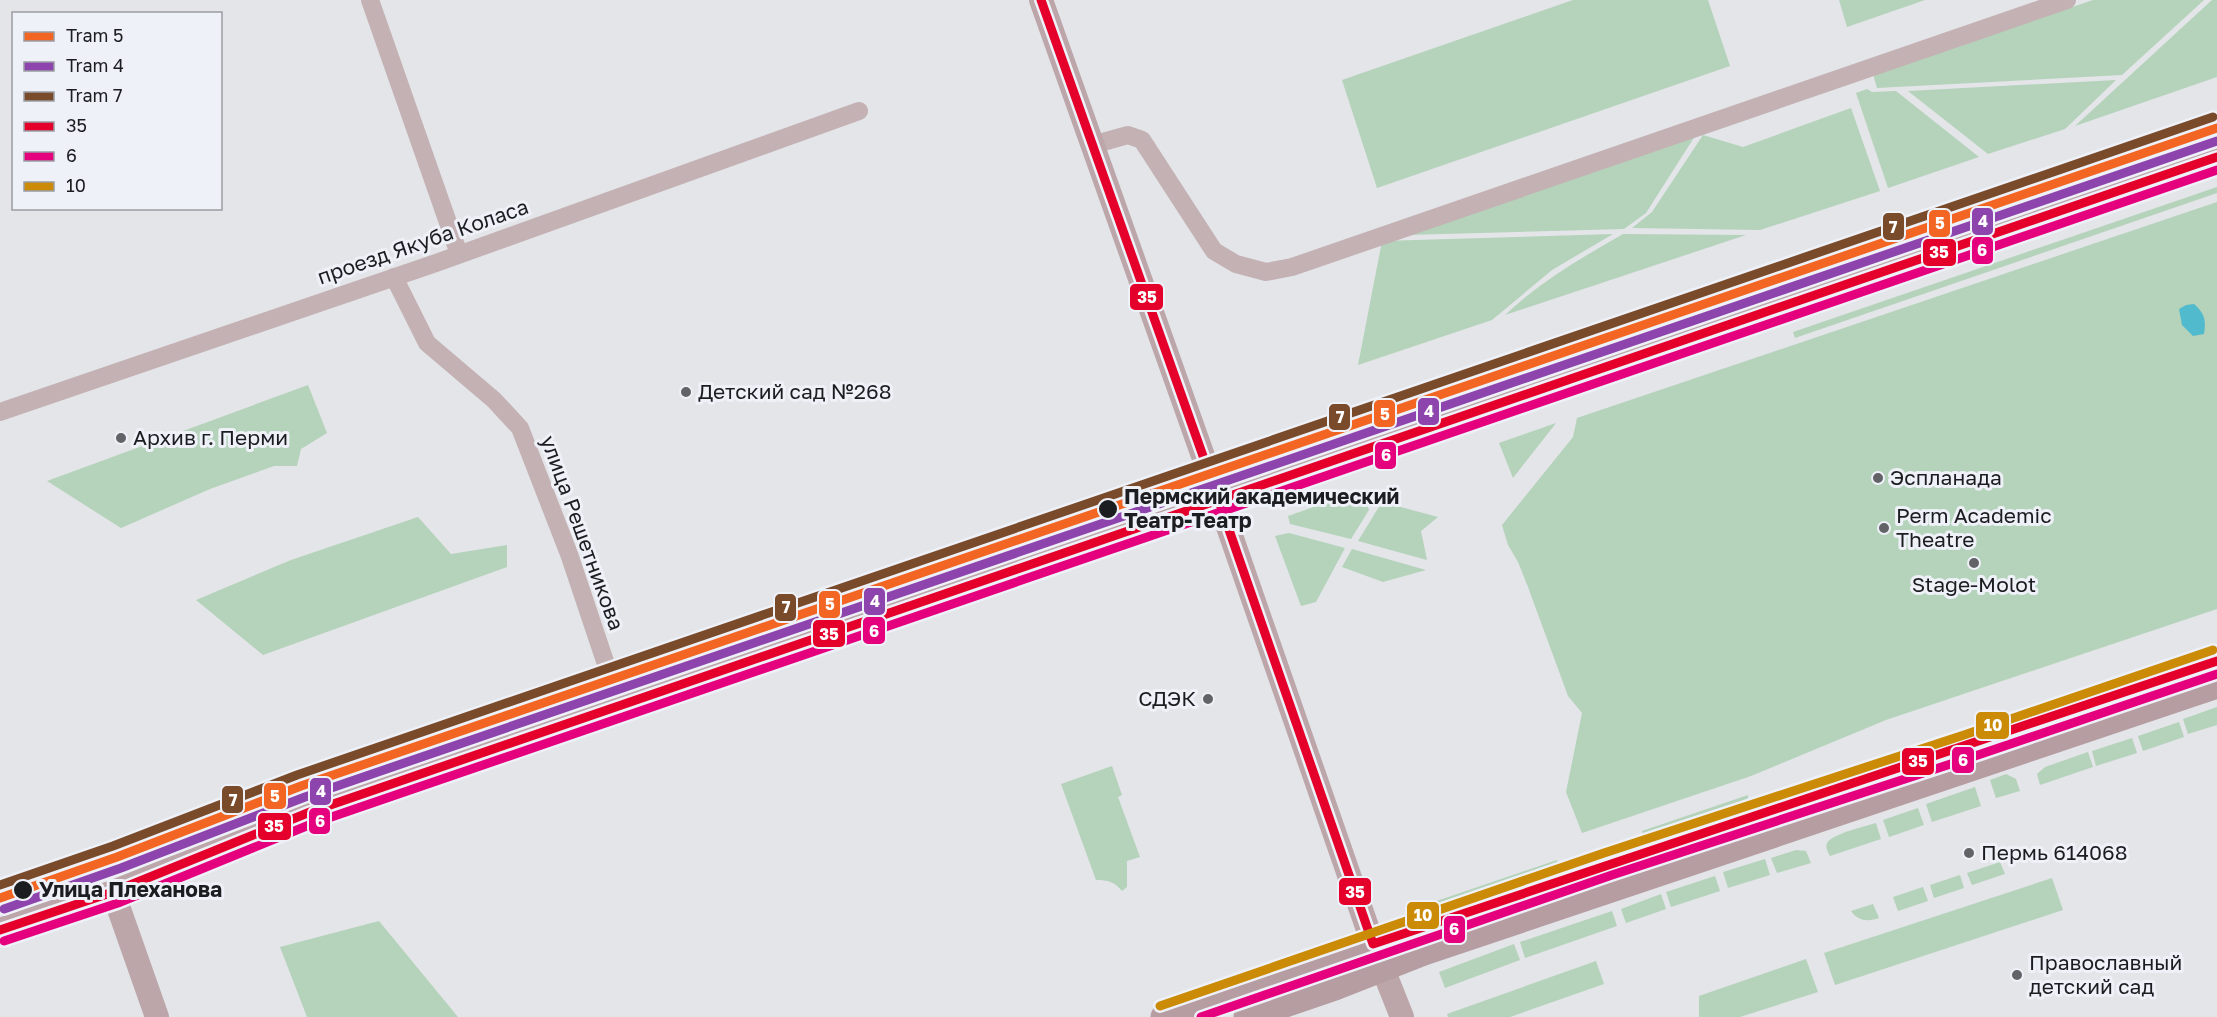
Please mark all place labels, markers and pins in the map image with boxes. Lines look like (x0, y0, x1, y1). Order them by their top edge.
place label: Детский сад №268 (698, 378, 892, 404)
marker: Детский сад №268 (679, 385, 693, 399)
place label: Архив г. Перми (133, 424, 288, 450)
marker: Архив г. Перми (114, 431, 128, 445)
place label: Эспланада (1890, 464, 2002, 490)
marker: Эспланада (1871, 471, 1885, 485)
place label: Пермский академический Театр-Театр (1124, 483, 1399, 533)
marker: Пермский академический Театр-Театр (1097, 498, 1119, 520)
place label: Perm Academic Theatre (1896, 502, 2052, 552)
marker: Perm Academic Theatre (1877, 521, 1891, 535)
marker: Stage-Molot (1967, 556, 1981, 570)
place label: Stage-Molot (1912, 571, 2036, 597)
place label: СДЭК (1138, 685, 1196, 711)
marker: СДЭК (1201, 692, 1215, 706)
place label: Пермь 614068 (1981, 839, 2127, 865)
marker: Пермь 614068 (1962, 846, 1976, 860)
place label: Улица Плеханова (39, 876, 222, 902)
marker: Улица Плеханова (12, 879, 34, 901)
place label: Православный детский сад (2029, 949, 2182, 999)
marker: Православный детский сад (2010, 968, 2024, 982)

